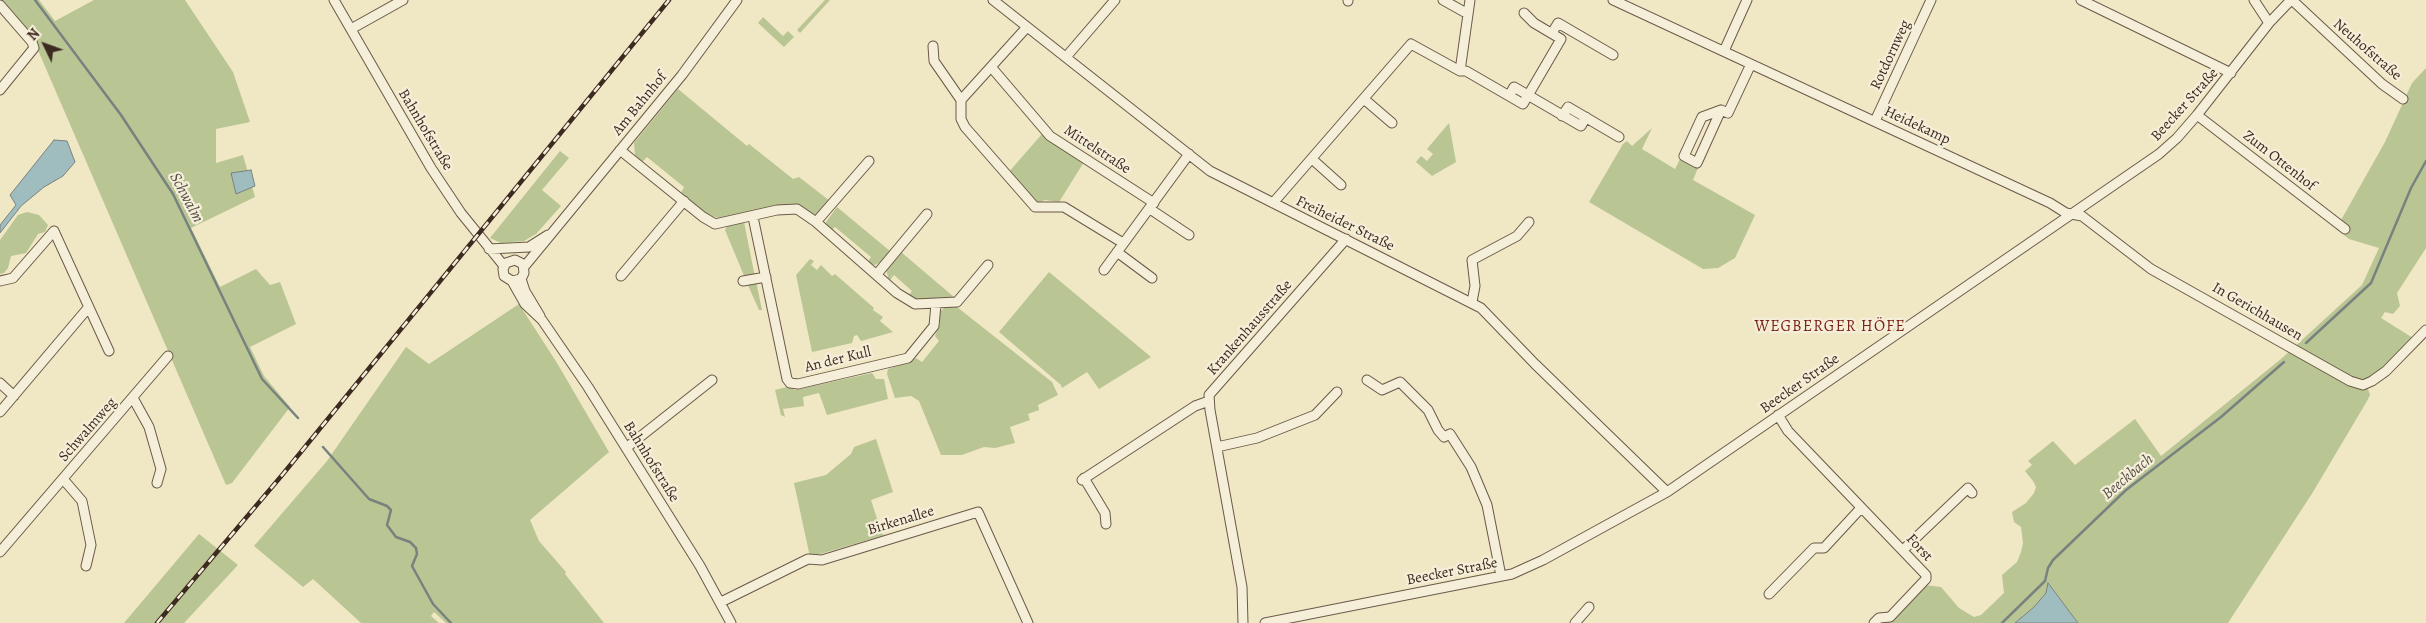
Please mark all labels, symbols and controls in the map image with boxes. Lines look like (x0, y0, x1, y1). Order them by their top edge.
street label: Neuhofstraße (2329, 15, 2405, 85)
street label: Rotdornweg (1867, 17, 1915, 93)
north arrow (20, 20, 70, 70)
text: N (23, 24, 44, 45)
street label: Beecker Straße (2147, 65, 2223, 145)
street label: Am Bahnhof (609, 69, 671, 139)
street label: Bahnhofstraße (394, 86, 456, 174)
street label: Heidekamp (1881, 103, 1953, 149)
street label: Mittelstraße (1060, 122, 1134, 178)
street label: Zum Ottenhof (2239, 127, 2319, 195)
water label: Schwalm (165, 170, 207, 226)
street label: Freiheider Straße (1293, 192, 1397, 256)
street label: Krankenhausstraße (1204, 277, 1296, 379)
street label: In Gerichhausen (2209, 279, 2305, 345)
district label: WEGBERGER HÖFE (1753, 317, 1907, 337)
street label: An der Kull (803, 343, 873, 377)
street label: Beecker Straße (1757, 350, 1843, 418)
street label: Schwalmweg (55, 394, 121, 466)
street label: Bahnhofstraße (619, 418, 683, 506)
water label: Beeckbach (2098, 450, 2158, 504)
street label: Birkenallee (866, 502, 936, 540)
street label: Forst (1902, 530, 1936, 566)
street label: Beecker Straße (1405, 554, 1499, 590)

